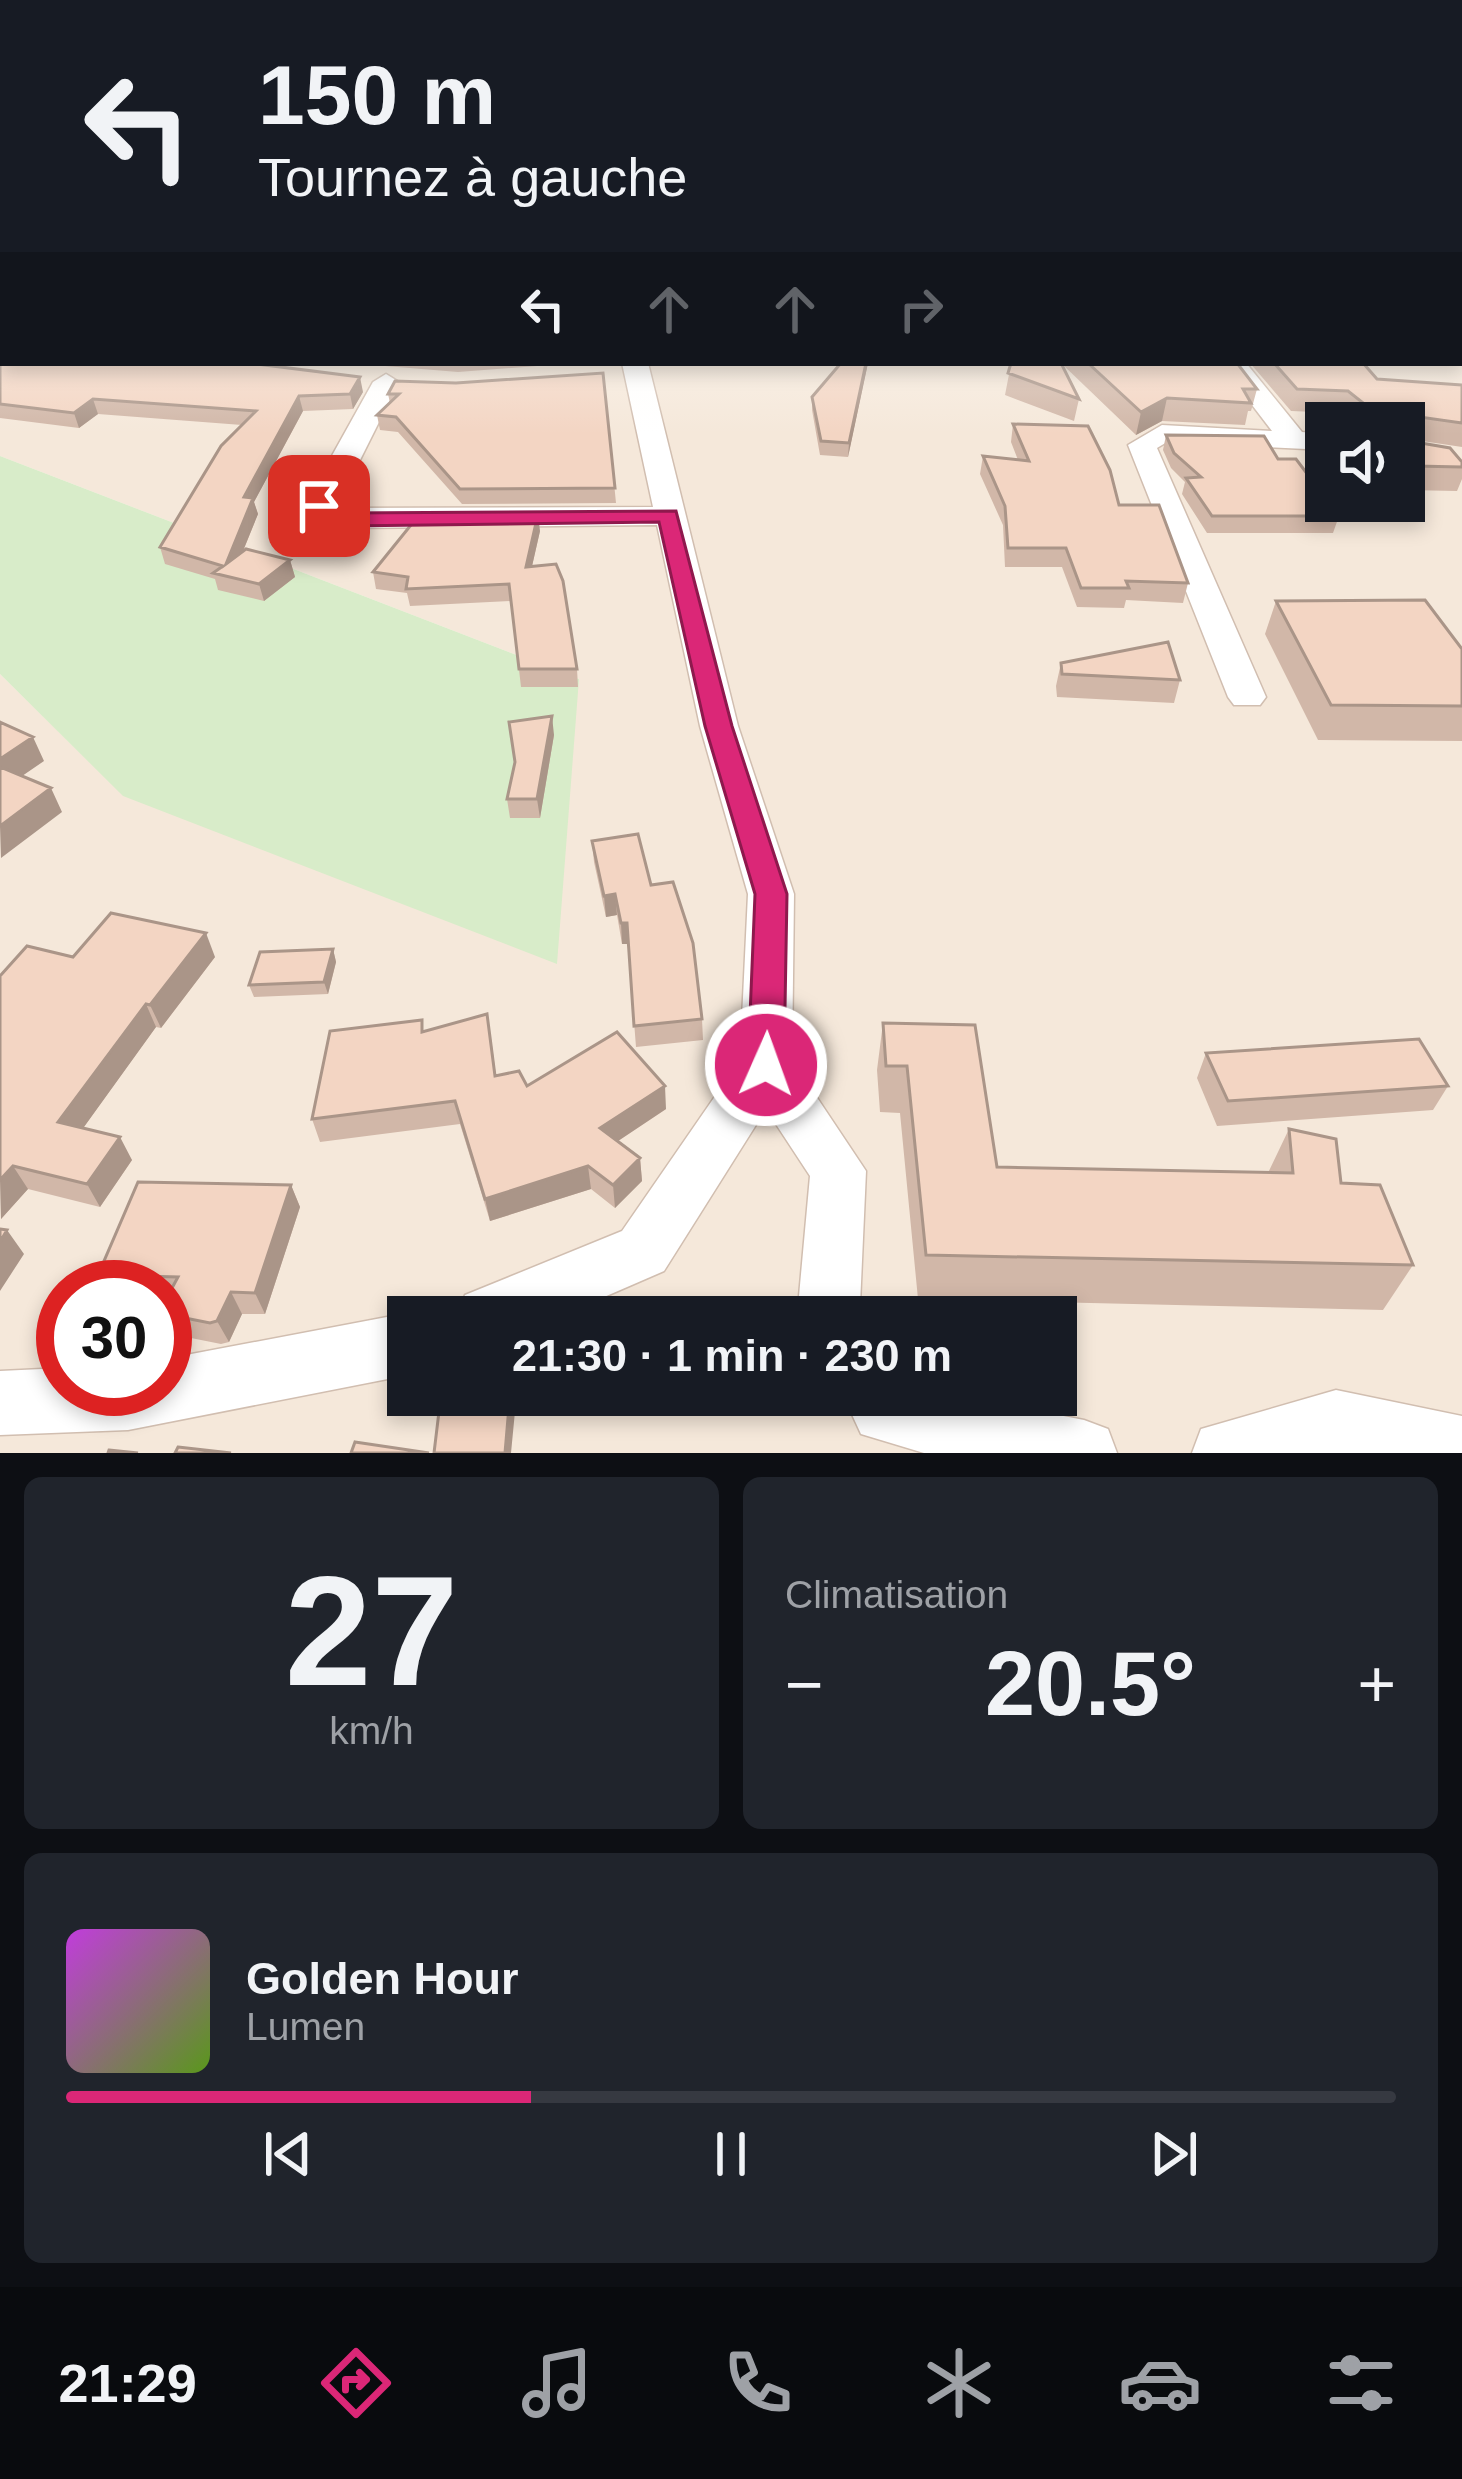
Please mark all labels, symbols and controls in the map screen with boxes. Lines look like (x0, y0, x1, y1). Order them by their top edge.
icon: left (60, 48, 216, 204)
text: 150 m (258, 48, 496, 142)
text: Tournez à gauche (258, 147, 687, 207)
icon: left (510, 276, 576, 342)
icon: ahead (636, 276, 702, 342)
icon: ahead (762, 276, 828, 342)
icon: right (888, 276, 954, 342)
map controls (1305, 402, 1425, 522)
button: sound (1305, 402, 1425, 522)
pin (268, 455, 370, 557)
icon: arrive (286, 473, 352, 539)
position arrow (703, 1002, 829, 1128)
speed limit sign: 30 (36, 1260, 192, 1416)
text: 21:30 · 1 min · 230 m (512, 1330, 952, 1381)
text: 27 (285, 1544, 458, 1718)
text: Climatisation (785, 1573, 1008, 1616)
text: 20.5° (985, 1634, 1196, 1734)
text: − (785, 1647, 824, 1721)
text: + (1357, 1647, 1396, 1721)
text: km/h (329, 1709, 414, 1752)
text: Golden Hour (246, 1953, 518, 2004)
text: Lumen (246, 2005, 365, 2048)
icon: previous (255, 2121, 321, 2187)
icon: pause (698, 2121, 764, 2187)
icon: next (1141, 2121, 1207, 2187)
icon: directions (314, 2341, 398, 2425)
icon: music (515, 2341, 599, 2425)
icon: phone (716, 2341, 800, 2425)
icon: climate (917, 2341, 1001, 2425)
icon: car (1118, 2341, 1202, 2425)
icon: filters (1319, 2341, 1403, 2425)
text: 21:29 (59, 2353, 197, 2413)

